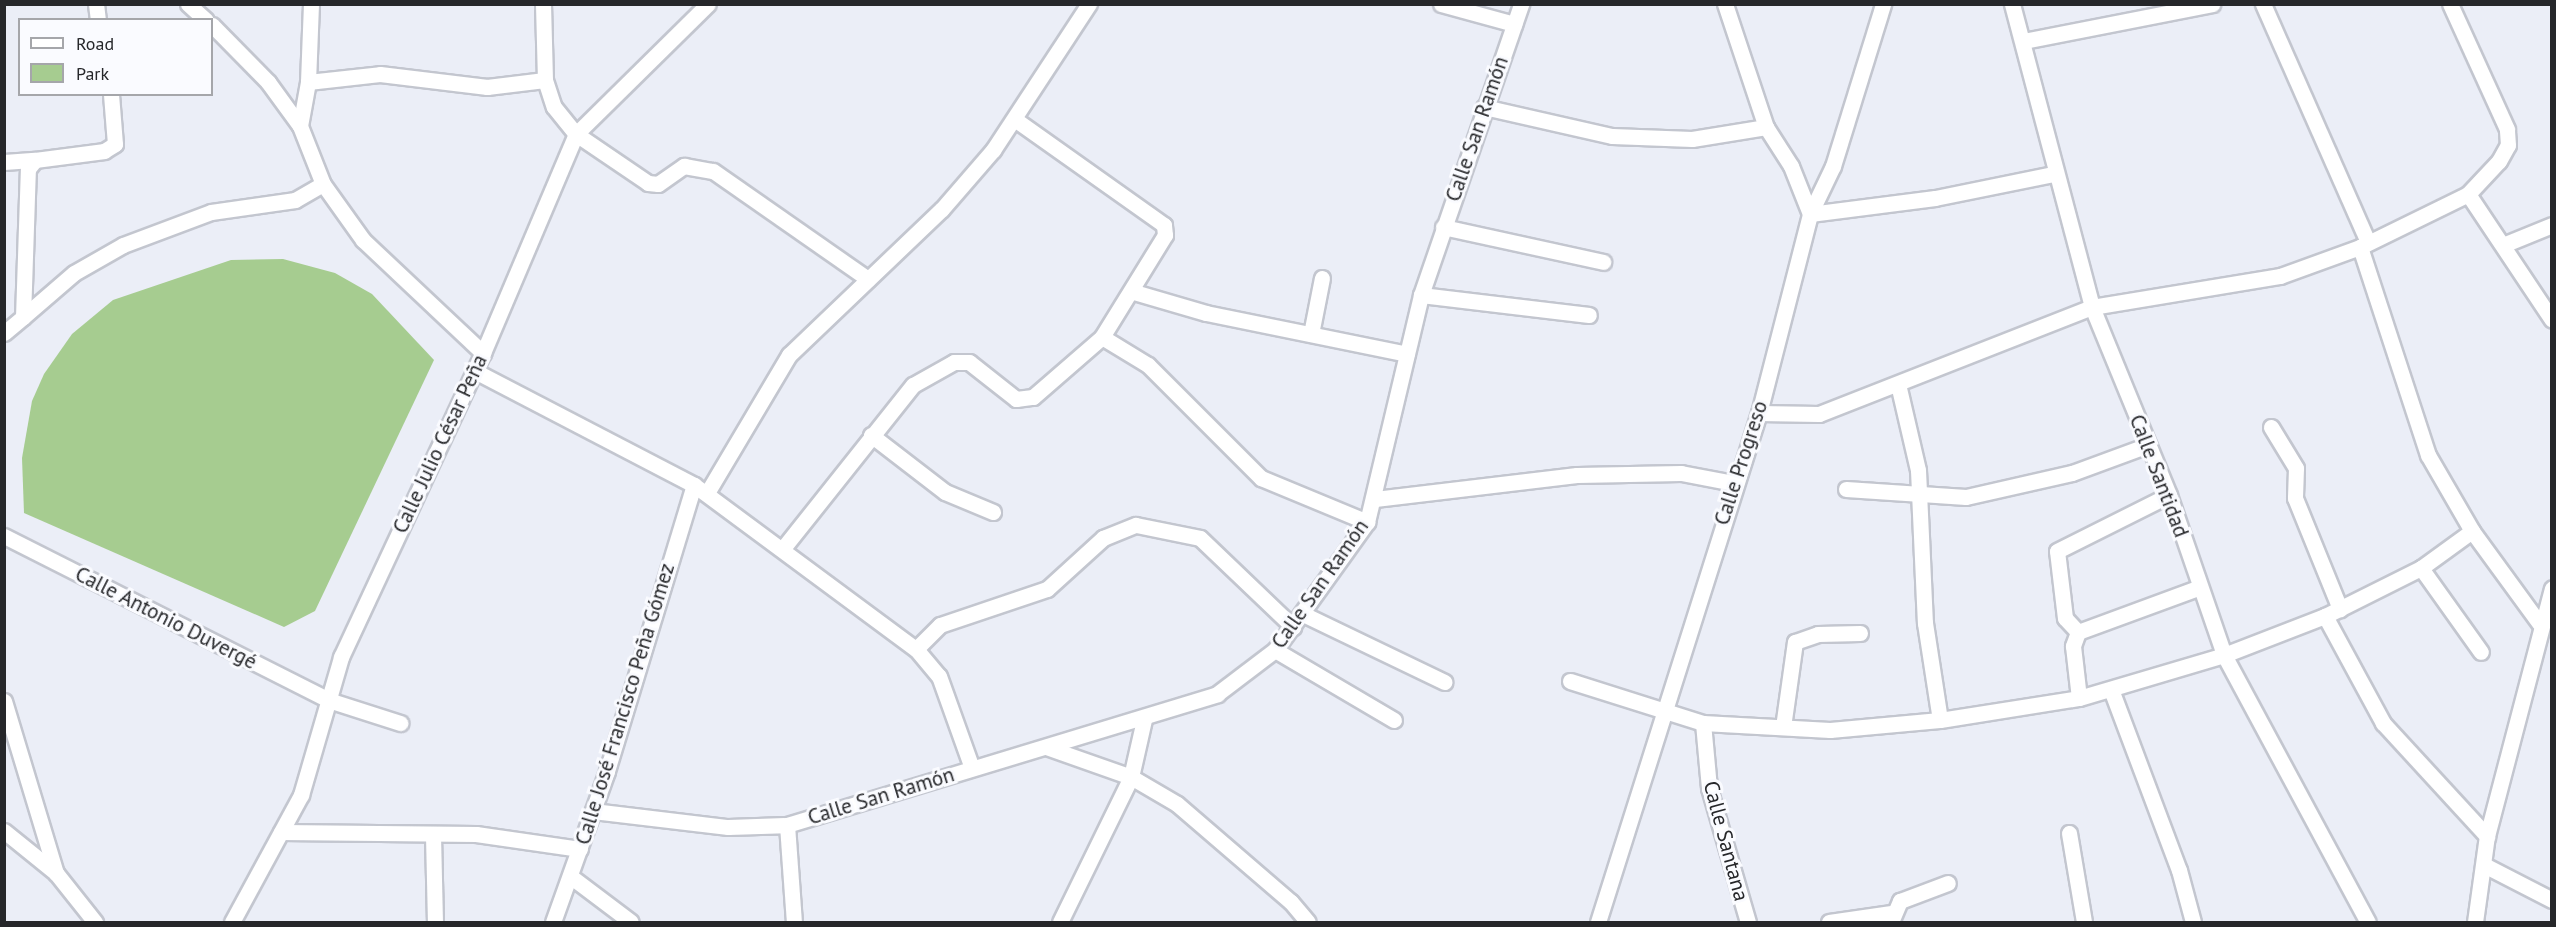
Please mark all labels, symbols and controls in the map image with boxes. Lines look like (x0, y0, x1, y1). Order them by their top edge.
legend (18, 18, 213, 96)
text: Road (76, 32, 114, 55)
street label: Calle San Ramón (1440, 53, 1514, 205)
text: Park (76, 62, 109, 85)
street label: Calle Julio César Peña (388, 351, 492, 537)
street label: Calle Progreso (1709, 398, 1773, 528)
street label: Calle Santidad (2124, 411, 2194, 541)
street label: Calle San Ramón (1266, 515, 1374, 653)
street label: Calle José Francisco Peña Gómez (570, 560, 680, 848)
street label: Calle Antonio Duvergé (71, 561, 261, 675)
street label: Calle San Ramón (805, 762, 957, 830)
street label: Calle Santana (1698, 778, 1754, 904)

